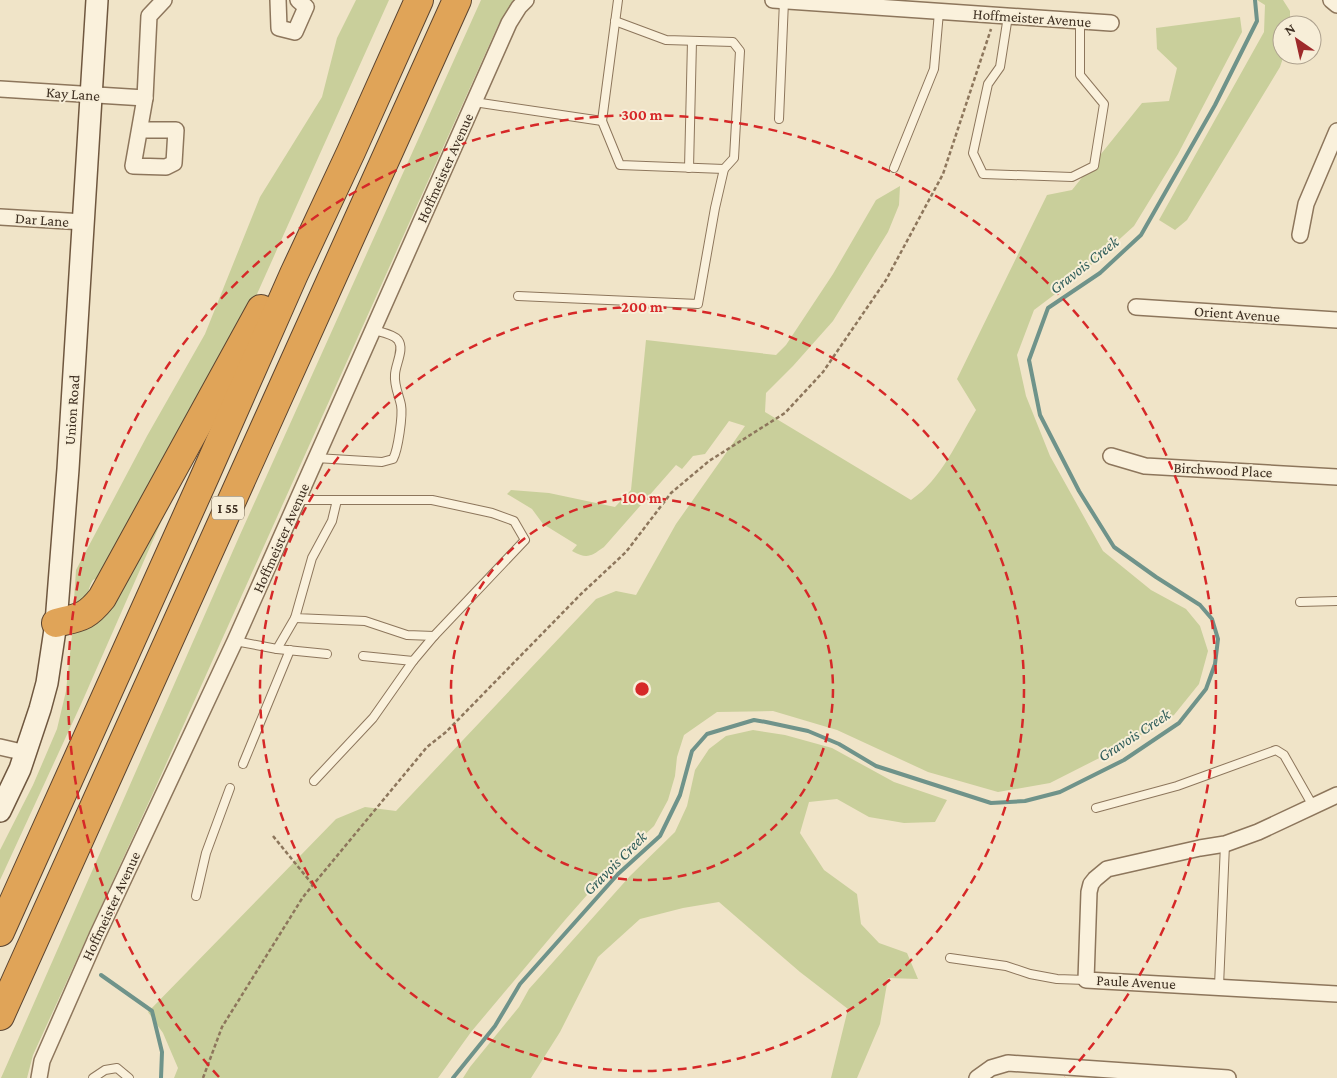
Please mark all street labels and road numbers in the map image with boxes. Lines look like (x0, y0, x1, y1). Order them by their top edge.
street label: Hoffmeister Avenue (972, 6, 1092, 30)
street label: Kay Lane (45, 84, 101, 105)
street label: Hoffmeister Avenue (414, 110, 477, 225)
street label: Dar Lane (14, 210, 70, 230)
street label: Orient Avenue (1194, 303, 1281, 325)
street label: Union Road (62, 374, 82, 446)
street label: Birchwood Place (1173, 459, 1273, 481)
street label: Hoffmeister Avenue (250, 480, 313, 595)
road number: I 55 (212, 496, 244, 520)
street label: Hoffmeister Avenue (79, 849, 143, 963)
street label: Paule Avenue (1096, 972, 1177, 992)

